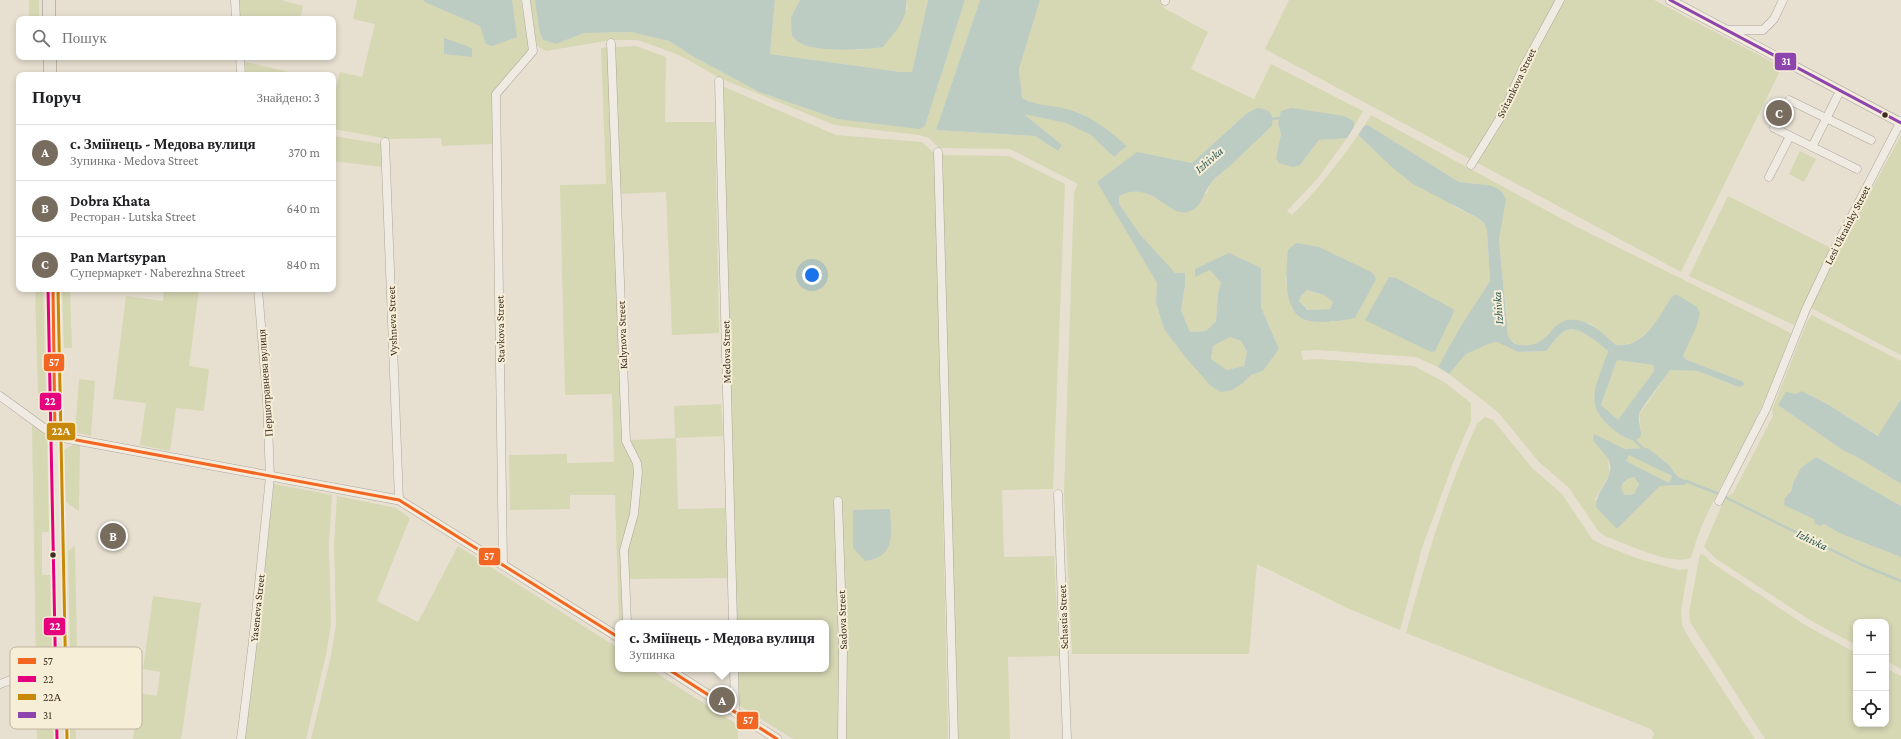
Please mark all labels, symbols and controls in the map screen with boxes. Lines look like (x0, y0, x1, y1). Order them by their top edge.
search box (16, 16, 336, 60)
icon: search (30, 27, 52, 49)
text: Пошук (62, 30, 107, 46)
street label: Svitankova Street (1494, 46, 1538, 120)
line badge: 31 (1774, 52, 1797, 71)
text: 31 (1781, 55, 1791, 67)
text: Поруч (32, 88, 81, 107)
text: Знайдено: 3 (256, 90, 320, 105)
pin: C (1766, 98, 1792, 128)
unlabelled marker (1880, 110, 1890, 120)
text: с. Зміїнець - Медова вулиця (70, 136, 256, 152)
water label: Izhivka (1192, 144, 1226, 176)
text: A (41, 145, 49, 160)
text: 370 m (288, 145, 320, 160)
text: Зупинка · Medova Street (70, 153, 198, 168)
street label: Lesi Ukrainky Street (1822, 183, 1873, 267)
text: Dobra Khata (70, 193, 150, 209)
text: B (41, 201, 49, 216)
text: 640 m (287, 201, 320, 216)
text: Ресторан · Lutska Street (70, 209, 196, 224)
text: Pan Martsypan (70, 249, 166, 265)
text: C (41, 257, 49, 272)
text: 840 m (286, 257, 320, 272)
text: Супермаркет · Naberezhna Street (70, 265, 245, 280)
your location (802, 265, 822, 285)
street label: Vyshneva Street (385, 285, 400, 356)
water label: Izhivka (1490, 291, 1506, 325)
street label: Stavkova Street (493, 295, 507, 363)
street label: Kalynova Street (615, 300, 630, 369)
street label: Medova Street (719, 320, 733, 384)
street label: Першотравнева вулиця (255, 329, 275, 437)
line badge: 57 (43, 353, 65, 372)
text: 57 (49, 356, 59, 368)
line badge: 22 (39, 392, 62, 411)
text: 22 (44, 395, 56, 407)
line badge: 22А (46, 422, 76, 441)
text: 22А (51, 425, 71, 437)
pin: B (100, 521, 126, 551)
water label: Izhivka (1794, 526, 1830, 554)
line badge: 57 (478, 547, 501, 566)
unlabelled marker (48, 550, 58, 560)
text: 57 (484, 550, 494, 562)
street label: Yaseneva Street (247, 573, 267, 642)
street label: Schastia Street (1056, 584, 1070, 649)
street label: Sadova Street (835, 590, 849, 650)
line badge: 22 (43, 617, 66, 636)
map controls (1853, 619, 1889, 727)
button: + (1853, 619, 1889, 655)
text: 22 (49, 620, 61, 632)
popup (615, 620, 829, 672)
text: с. Зміїнець - Медова вулиця (629, 630, 815, 646)
legend (10, 647, 142, 729)
text: Зупинка (629, 647, 675, 662)
text: 57 (43, 655, 53, 667)
button: − (1853, 655, 1889, 691)
text: 22 (43, 673, 53, 685)
pin: A (709, 685, 735, 715)
text: 22А (43, 691, 61, 703)
button: locate (1853, 691, 1889, 727)
text: 31 (43, 709, 52, 721)
line badge: 57 (736, 711, 759, 730)
text: 57 (743, 714, 753, 726)

